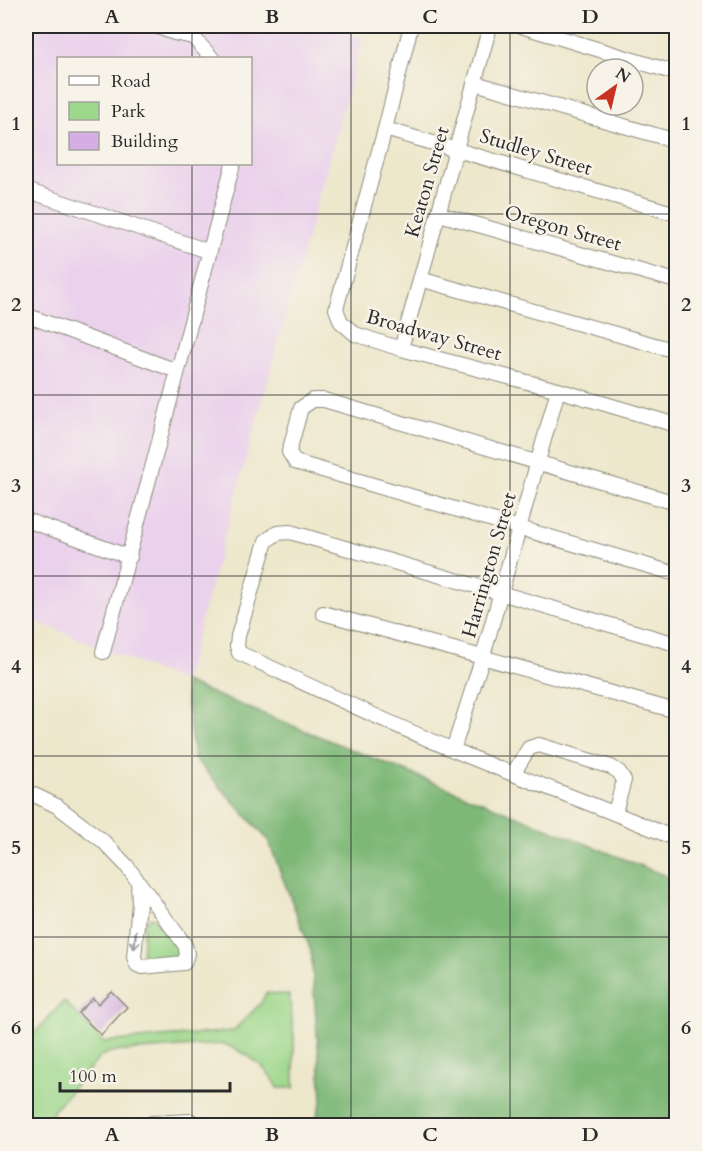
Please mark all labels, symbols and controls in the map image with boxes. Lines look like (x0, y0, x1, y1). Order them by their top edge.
text: A (104, 3, 120, 30)
text: B (265, 3, 279, 30)
text: C (422, 3, 438, 30)
text: D (581, 3, 599, 30)
legend (57, 57, 252, 165)
north arrow (585, 57, 645, 117)
text: N (611, 62, 635, 88)
text: Road (111, 69, 151, 94)
text: Park (111, 99, 146, 124)
text: 1 (11, 110, 21, 137)
text: 1 (681, 110, 691, 137)
street label: Studley Street (476, 122, 596, 182)
street label: Keaton Street (398, 123, 456, 241)
text: Building (111, 129, 179, 154)
street label: Oregon Street (501, 198, 625, 258)
text: 2 (11, 291, 21, 318)
text: 2 (681, 291, 691, 318)
street label: Broadway Street (363, 303, 506, 367)
text: 3 (11, 472, 21, 499)
text: 3 (681, 472, 691, 499)
street label: Harrington Street (455, 488, 523, 641)
text: 4 (11, 653, 21, 680)
text: 4 (681, 653, 691, 680)
text: 5 (11, 834, 21, 861)
text: 5 (681, 834, 691, 861)
one-way arrow (129, 930, 140, 950)
text: 6 (11, 1014, 21, 1041)
text: 6 (681, 1014, 691, 1041)
scale bar (60, 1055, 230, 1093)
text: 100 m (69, 1064, 117, 1089)
text: A (104, 1121, 120, 1148)
text: B (265, 1121, 279, 1148)
text: C (422, 1121, 438, 1148)
text: D (581, 1121, 599, 1148)

